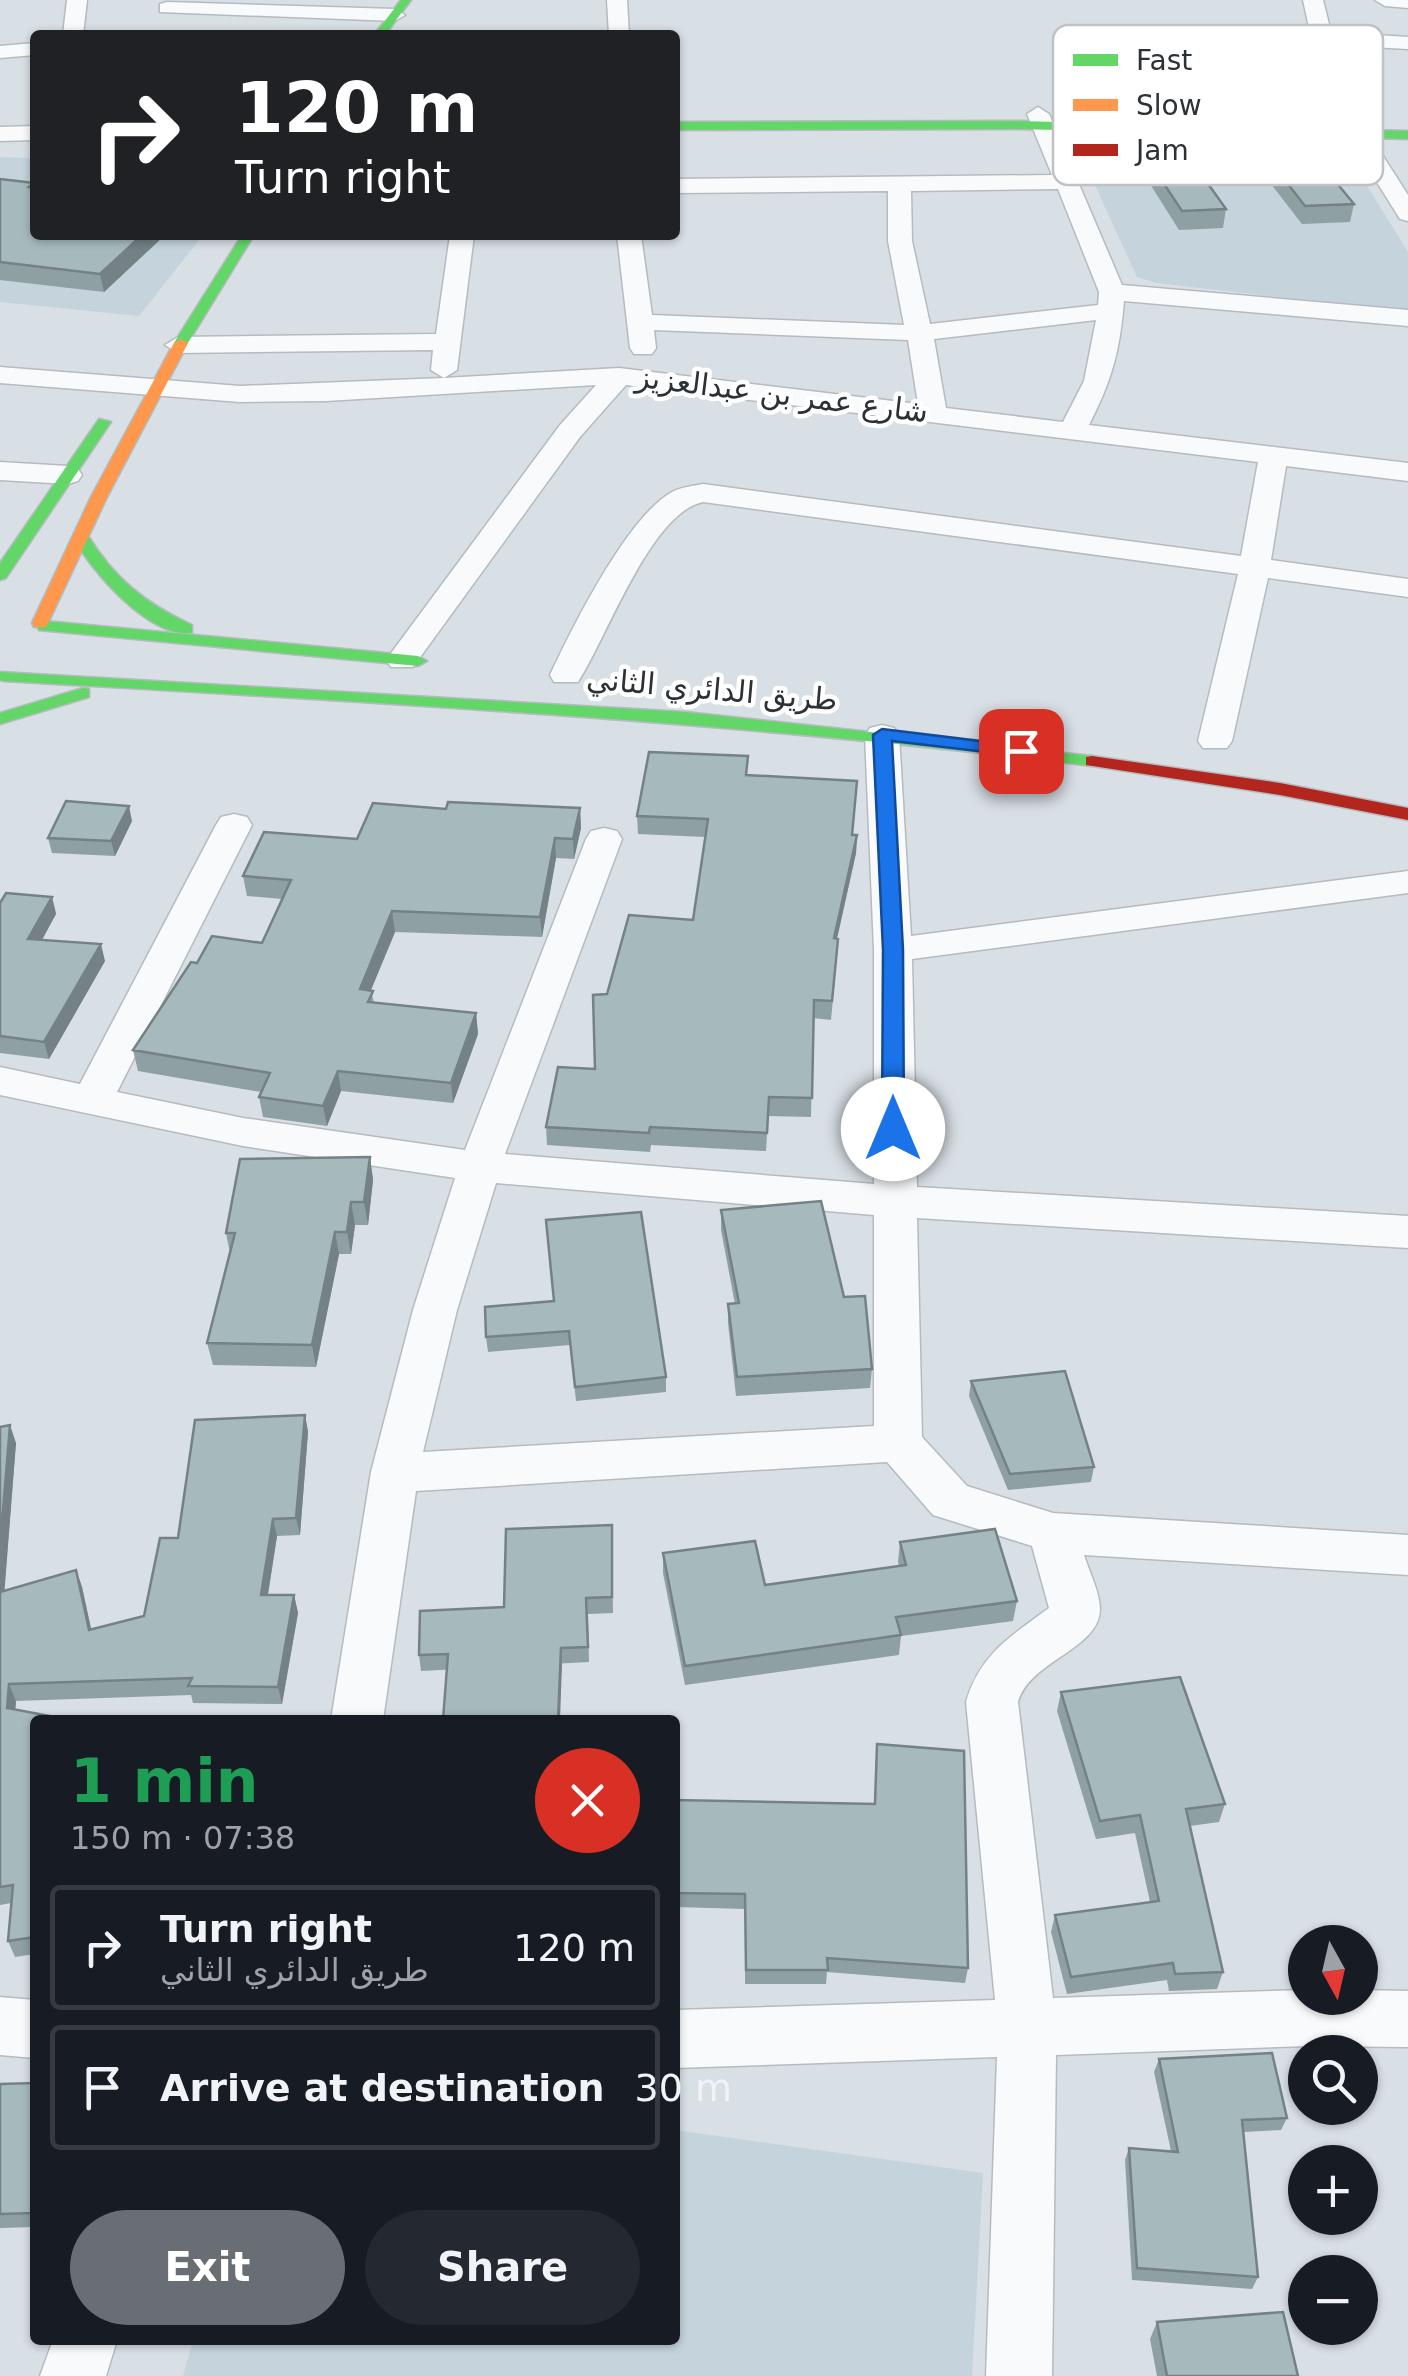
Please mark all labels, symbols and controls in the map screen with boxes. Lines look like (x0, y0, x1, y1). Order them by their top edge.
legend (1053, 25, 1383, 185)
text: Fast (1136, 44, 1192, 77)
text: 120 m (235, 67, 478, 149)
icon: right (70, 70, 200, 200)
text: Slow (1136, 89, 1202, 122)
text: Jam (1134, 134, 1189, 167)
text: Turn right (235, 151, 450, 204)
street label: شارع عمر بن عبدالعزيز (632, 358, 930, 429)
street label: طريق الدائري الثاني (585, 661, 839, 718)
pin (979, 709, 1064, 794)
icon: arrive (994, 724, 1049, 779)
position arrow (841, 1077, 945, 1181)
text: 1 min (70, 1746, 258, 1816)
button: close (535, 1748, 640, 1853)
text: 150 m · 07:38 (70, 1819, 295, 1857)
text: Turn right (160, 1907, 372, 1951)
icon: right (75, 1920, 130, 1975)
north arrow (1288, 1925, 1378, 2015)
map controls (1288, 1925, 1378, 2345)
text: 120 m (513, 1926, 635, 1970)
text: طريق الدائري الثاني (160, 1951, 429, 1989)
button: search (1288, 2035, 1378, 2125)
icon: arrive (75, 2060, 130, 2115)
text: Arrive at destination (160, 2066, 605, 2110)
text: 30 m (635, 2066, 732, 2110)
button: + (1288, 2145, 1378, 2235)
button: Exit (70, 2210, 345, 2325)
button: Share (365, 2210, 640, 2325)
button: − (1288, 2255, 1378, 2345)

